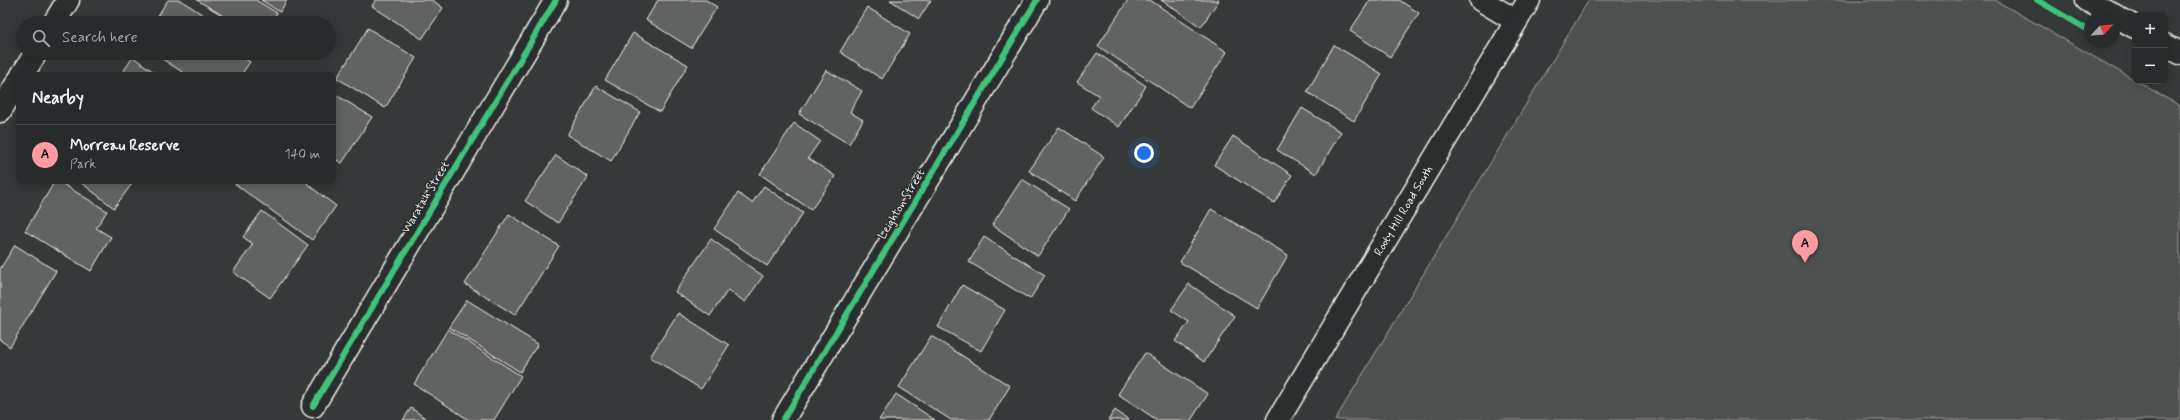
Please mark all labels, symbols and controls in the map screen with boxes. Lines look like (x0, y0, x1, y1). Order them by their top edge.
north arrow (2084, 12, 2120, 48)
map controls (2132, 12, 2168, 84)
button: + (2132, 12, 2168, 48)
search box (16, 16, 336, 60)
icon: search (30, 27, 52, 49)
text: Search here (62, 28, 138, 48)
button: − (2132, 48, 2168, 84)
text: Nearby (32, 87, 84, 109)
text: Morreau Reserve (70, 136, 180, 156)
your location (1134, 143, 1154, 163)
text: A (41, 146, 49, 163)
text: 140 m (285, 146, 320, 163)
text: Park (70, 156, 96, 173)
street label: Waratah Street (398, 158, 454, 236)
street label: Rooty Hill Road South (1371, 163, 1437, 259)
street label: Leighton Street (875, 166, 929, 243)
pin: A (1792, 230, 1818, 263)

